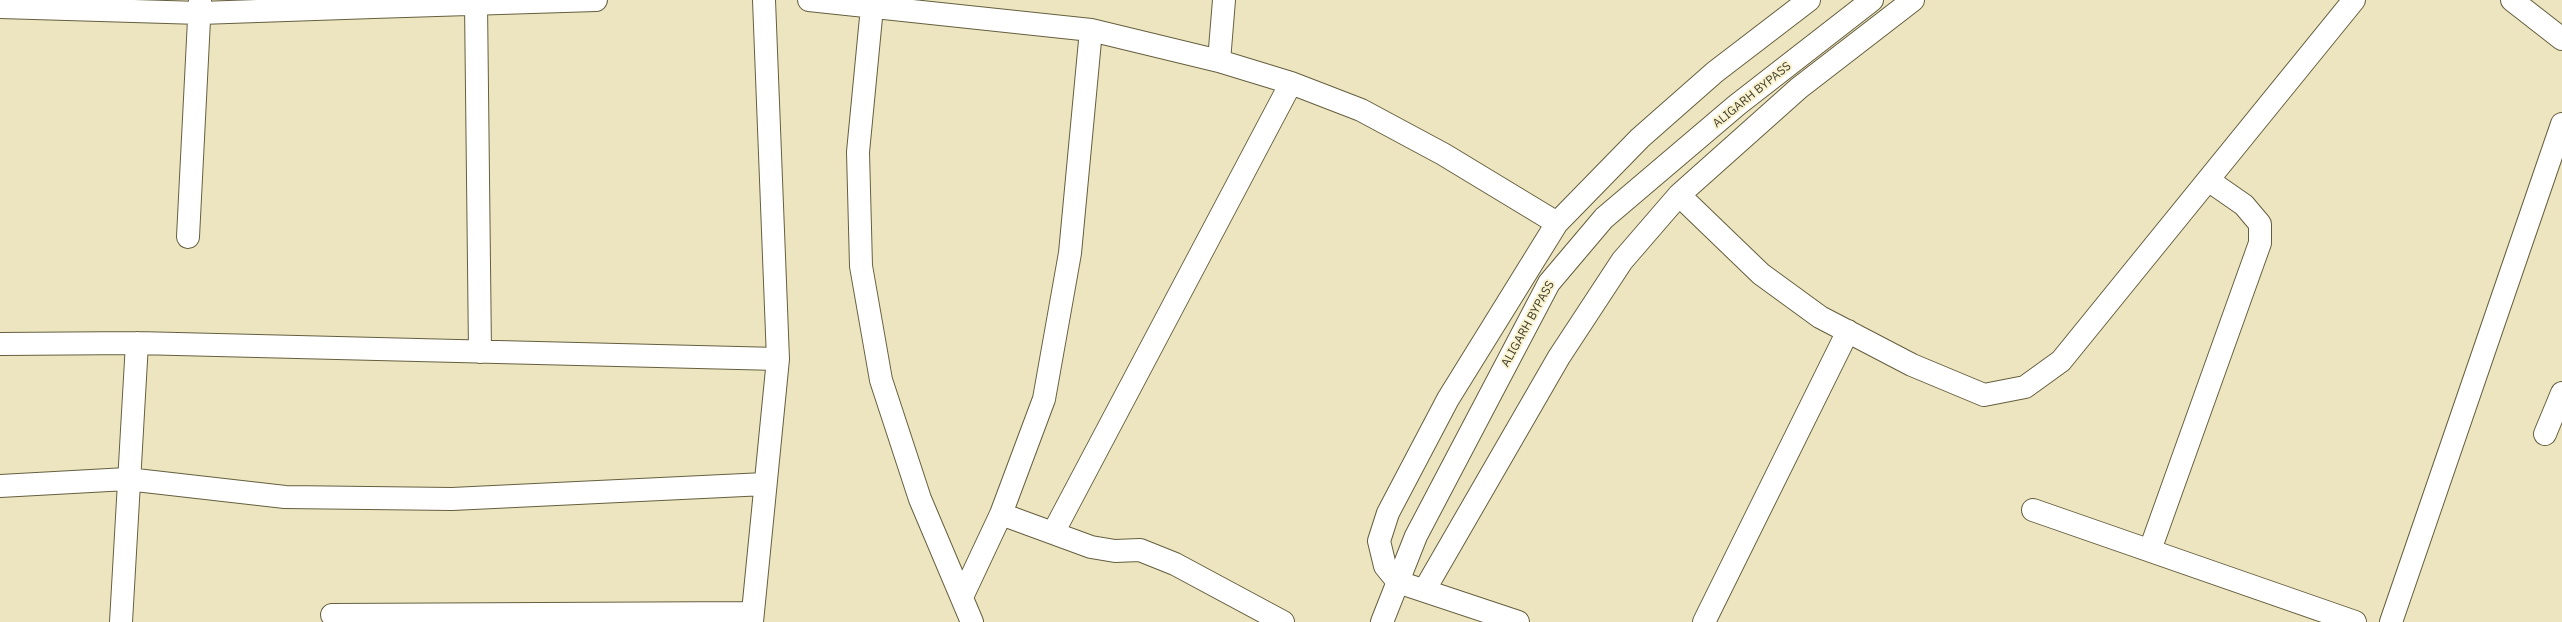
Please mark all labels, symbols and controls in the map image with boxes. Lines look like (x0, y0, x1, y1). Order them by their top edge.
street label: ALIGARH BYPASS (1710, 59, 1794, 131)
street label: ALIGARH BYPASS (1498, 278, 1558, 370)

